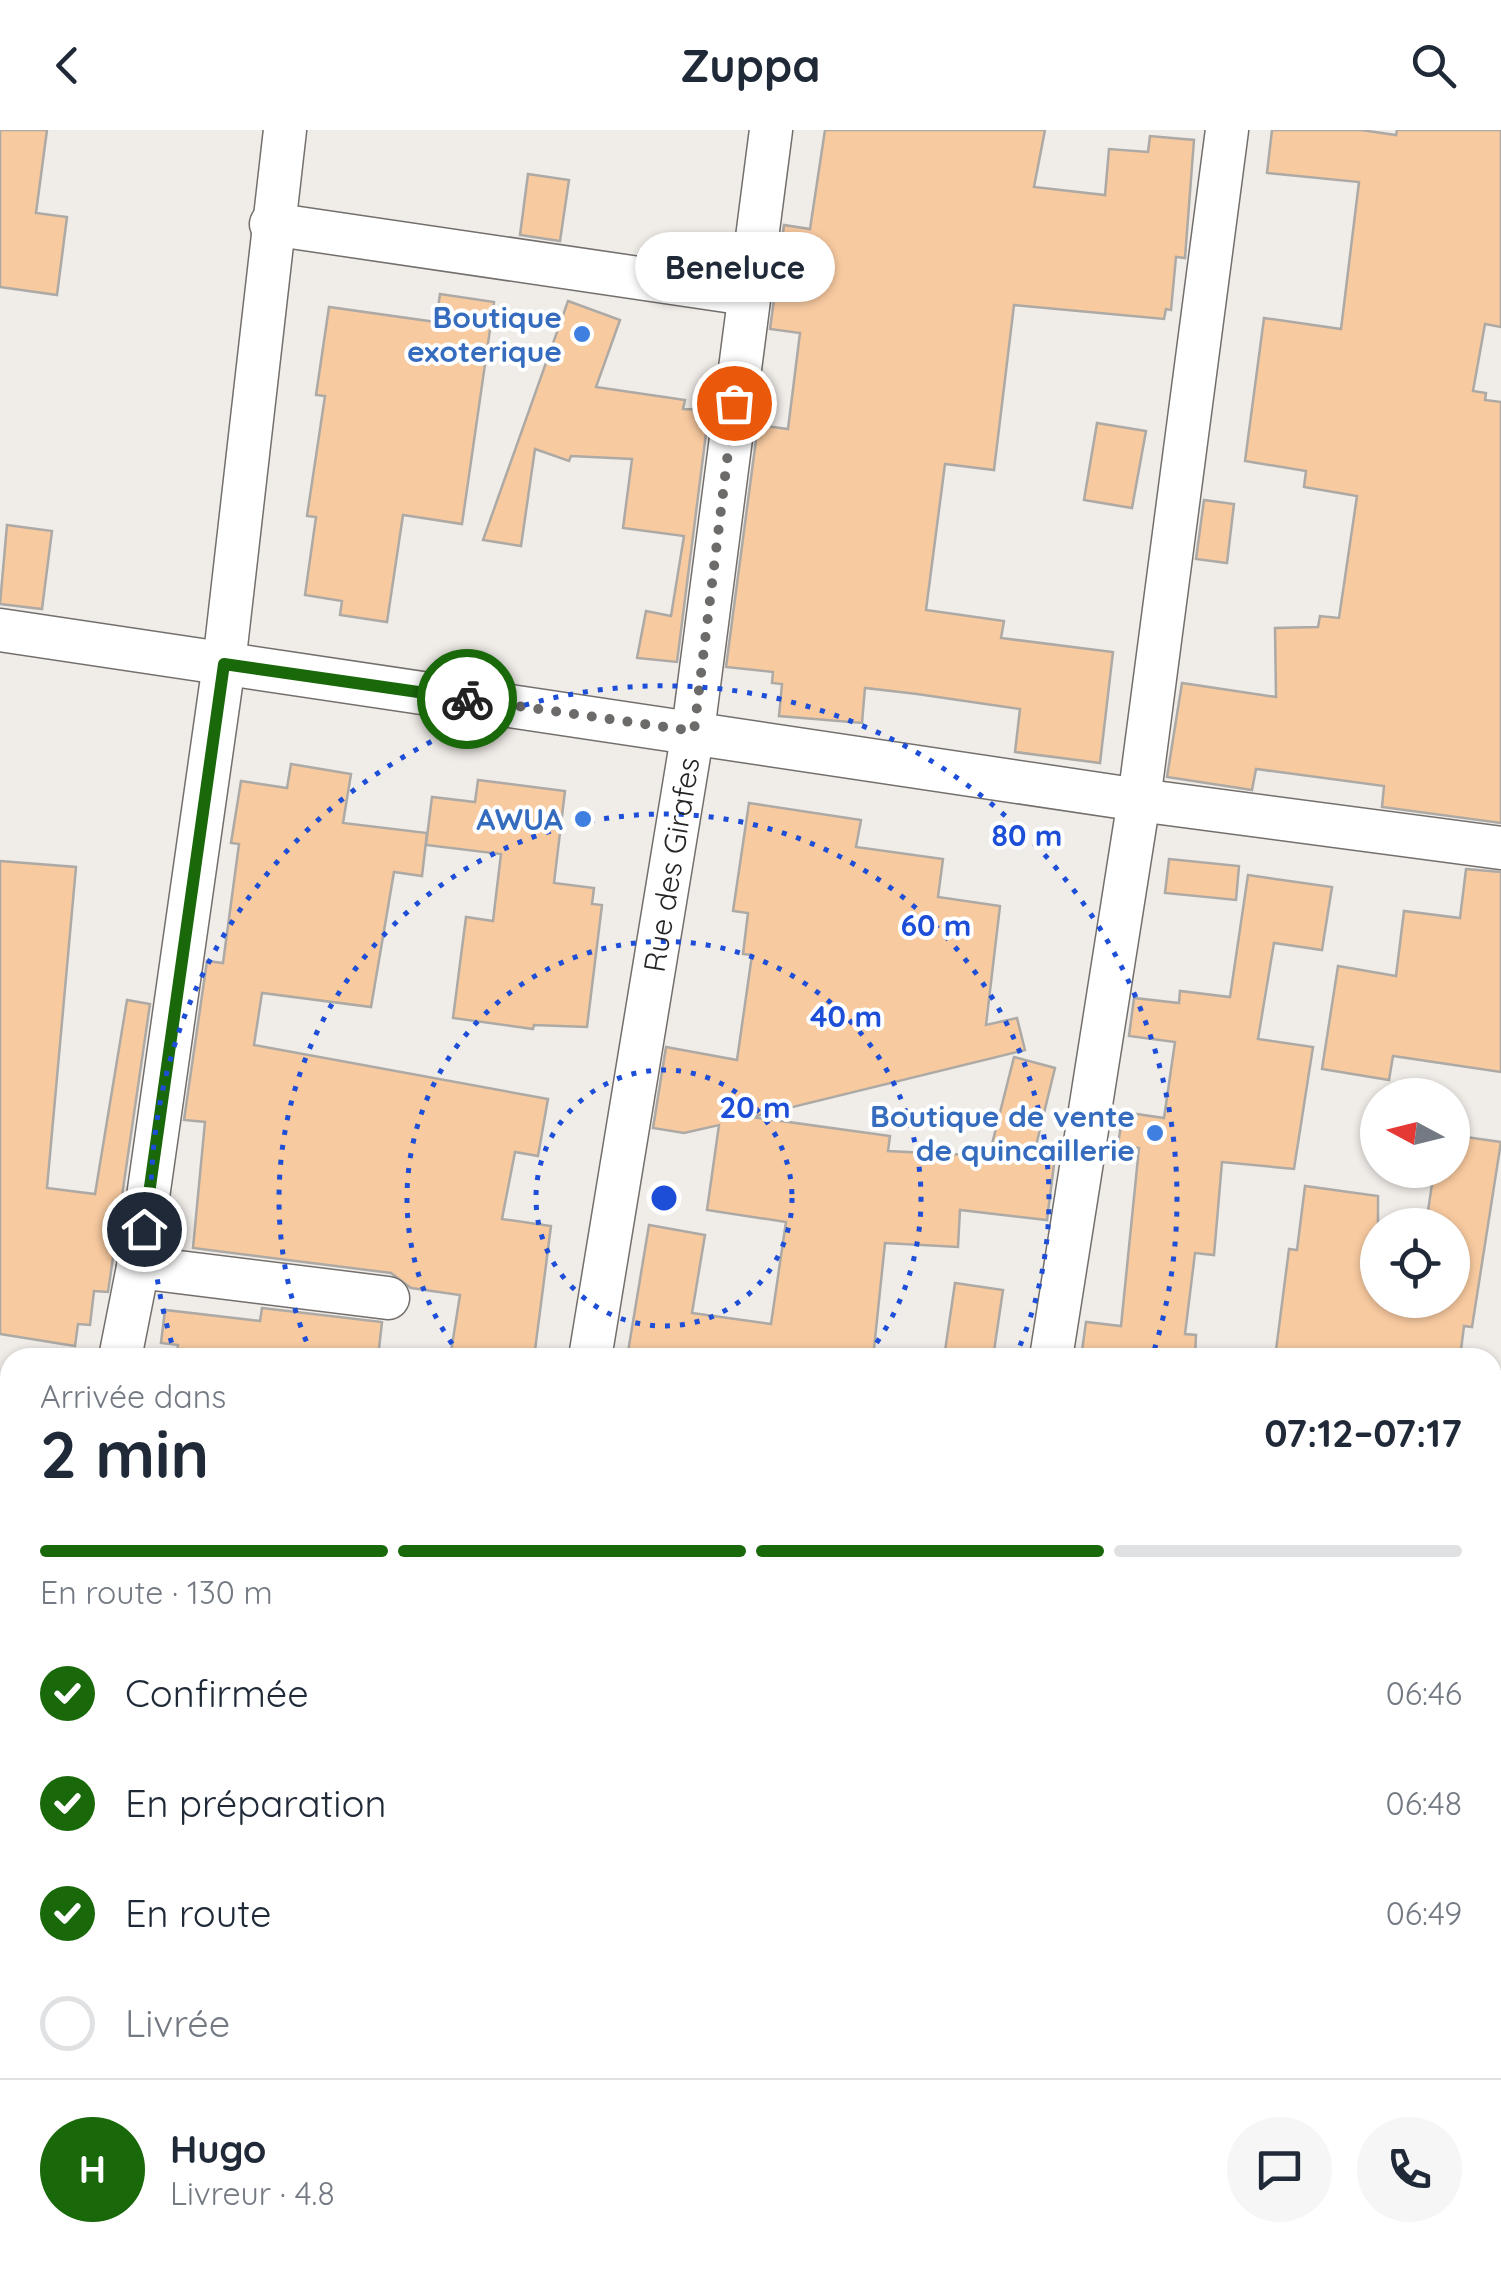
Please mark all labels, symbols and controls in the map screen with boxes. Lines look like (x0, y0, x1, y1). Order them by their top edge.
text: Zuppa (680, 37, 821, 93)
icon: back (40, 38, 95, 93)
icon: search (1406, 38, 1461, 93)
callout: Beneluce (634, 233, 834, 303)
text: Beneluce (665, 247, 805, 287)
place label: Boutique exoterique (407, 298, 562, 370)
marker: Boutique exoterique (571, 323, 593, 345)
pin (692, 361, 777, 446)
icon: bag (707, 376, 762, 431)
courier (417, 649, 517, 749)
icon: bike (440, 672, 495, 727)
street label: Rue des Girafes (635, 755, 707, 975)
place label: AWUA (476, 800, 563, 838)
marker: AWUA (572, 808, 594, 830)
text: 80 m (992, 816, 1062, 854)
text: 60 m (900, 906, 972, 944)
text: 40 m (810, 997, 882, 1035)
north arrow (1360, 1078, 1470, 1188)
map controls (1360, 1078, 1470, 1318)
text: 20 m (719, 1088, 791, 1126)
place label: Boutique de vente de quincaillerie (870, 1097, 1135, 1169)
marker: Boutique de vente de quincaillerie (1144, 1122, 1166, 1144)
centre of rings (646, 1180, 682, 1216)
pin (102, 1187, 187, 1272)
icon: home (117, 1202, 172, 1257)
button: locate (1360, 1208, 1470, 1318)
text: Arrivée dans (40, 1376, 226, 1416)
text: 07:12–07:17 (1264, 1409, 1462, 1457)
text: 2 min (40, 1413, 209, 1494)
text: En route · 130 m (40, 1572, 273, 1612)
icon: check (40, 1666, 95, 1721)
text: Confirmée (125, 1669, 309, 1717)
text: 06:46 (1386, 1673, 1462, 1713)
icon: check (40, 1776, 95, 1831)
text: En préparation (125, 1779, 386, 1827)
text: 06:48 (1386, 1783, 1462, 1823)
icon: check (40, 1886, 95, 1941)
text: En route (125, 1889, 271, 1937)
text: 06:49 (1386, 1893, 1462, 1933)
text: Livrée (125, 1999, 230, 2047)
button: chat (1227, 2117, 1332, 2222)
button: phone (1357, 2117, 1462, 2222)
text: Hugo (170, 2125, 266, 2173)
text: H (79, 2145, 106, 2193)
text: Livreur · 4.8 (170, 2173, 335, 2213)

